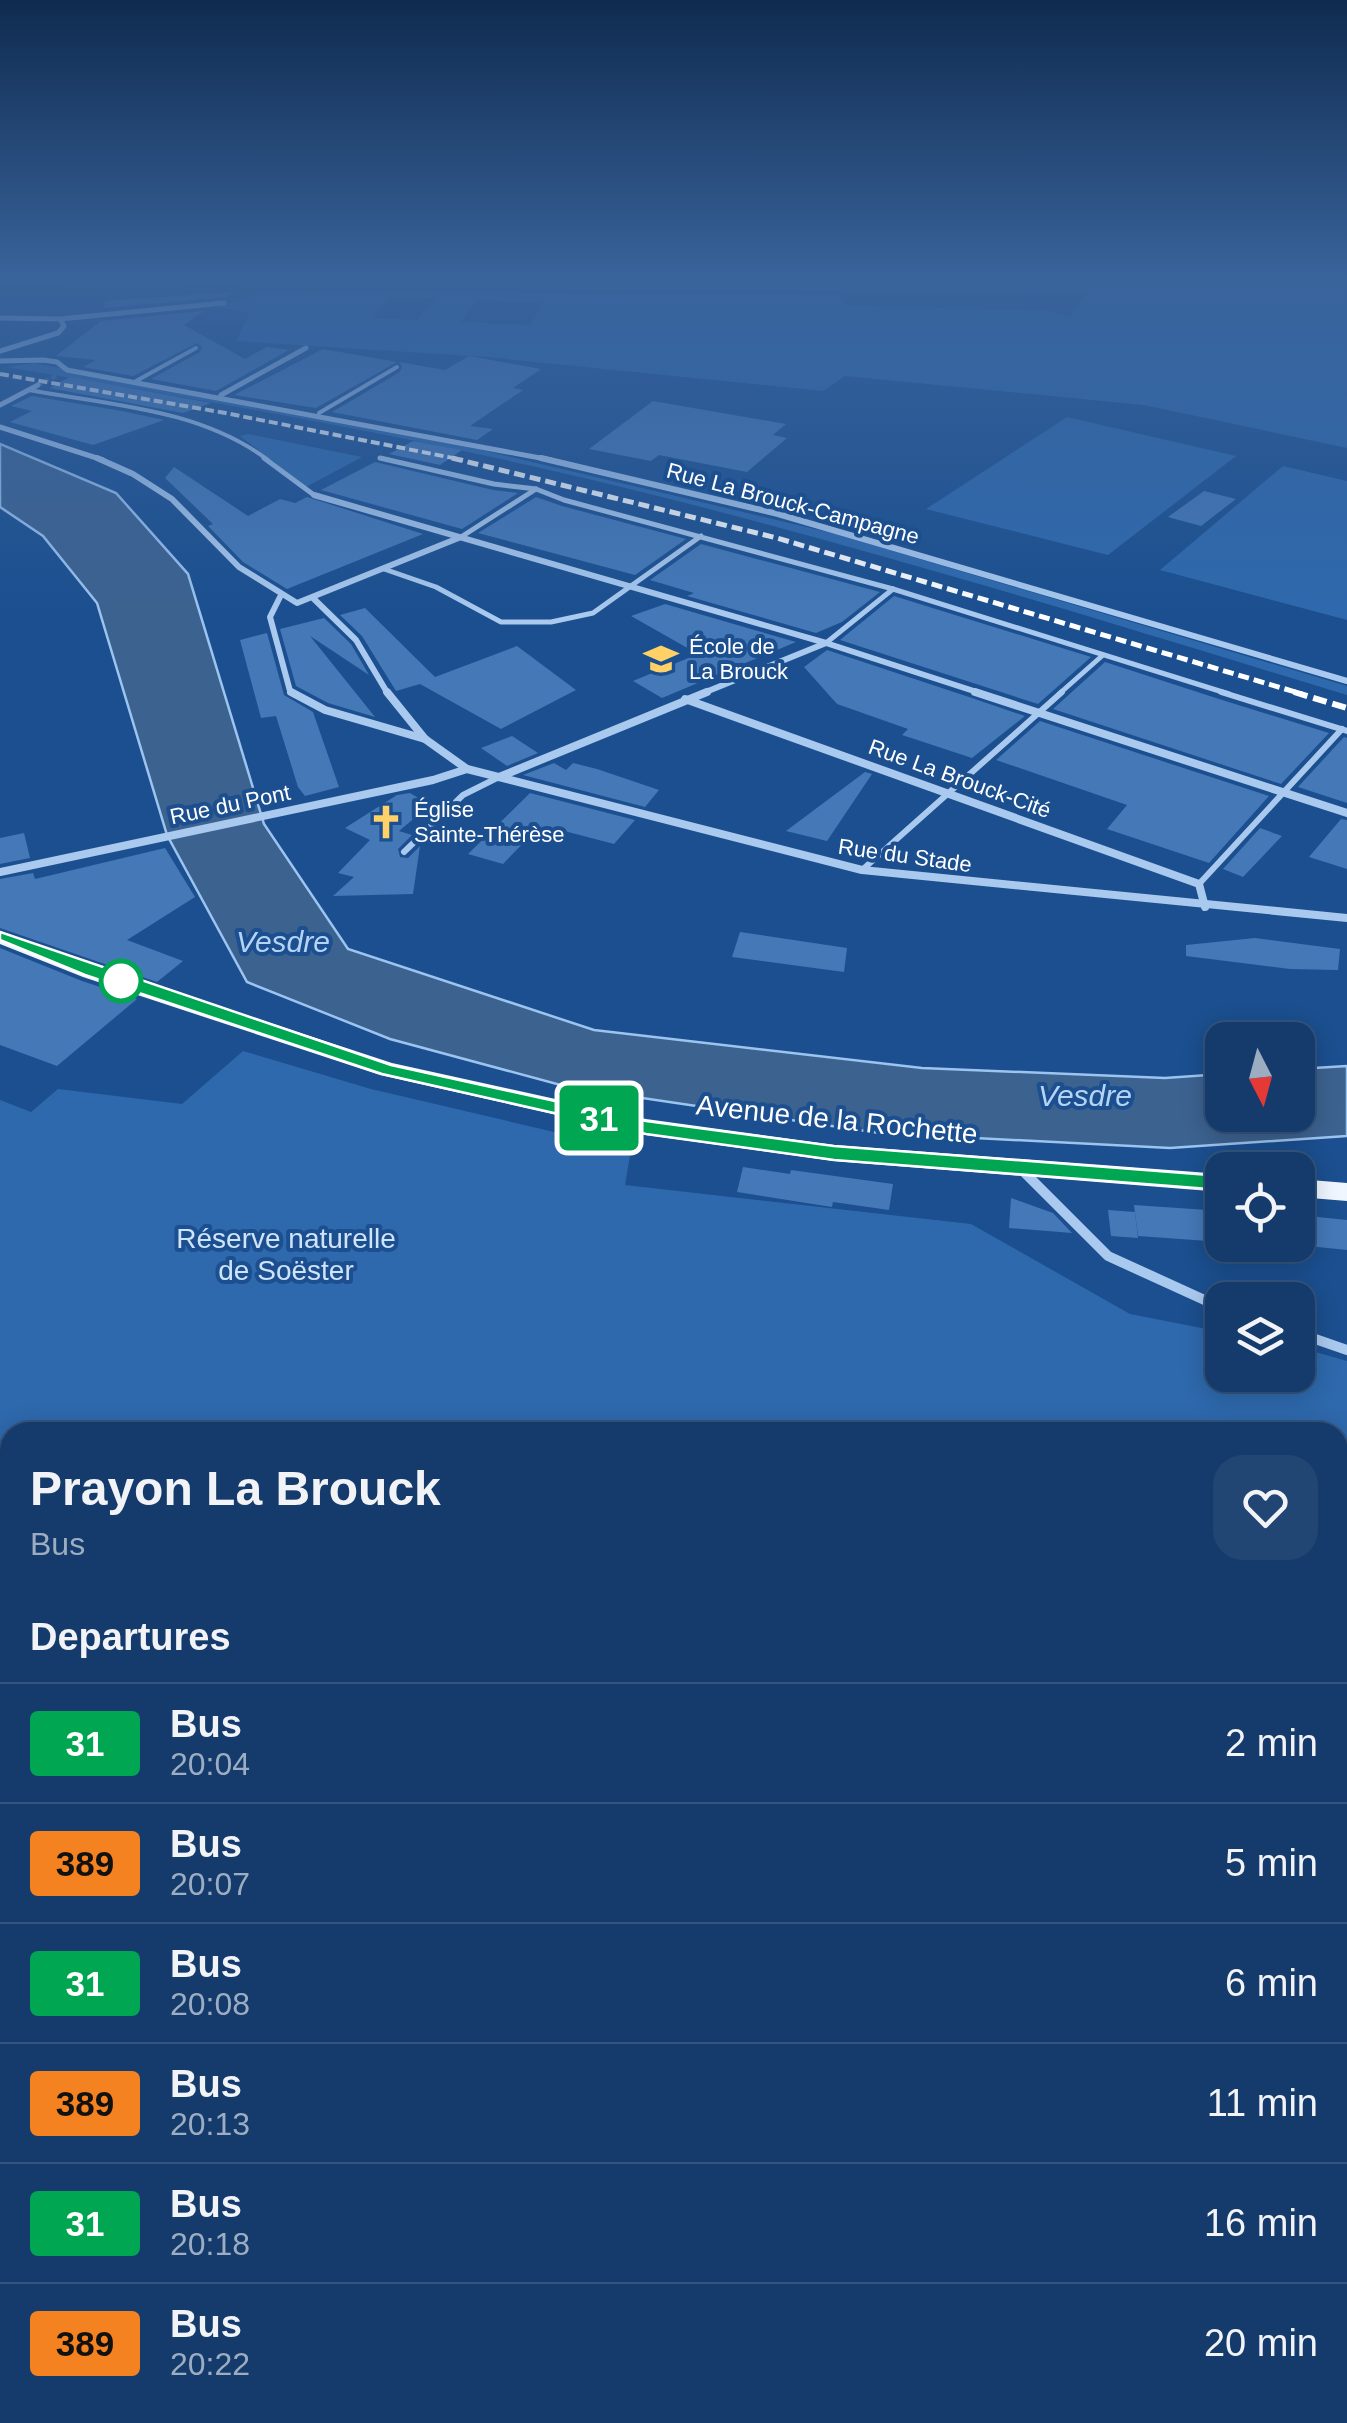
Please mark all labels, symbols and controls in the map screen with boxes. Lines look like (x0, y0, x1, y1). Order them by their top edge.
street label: Rue La Brouck-Campagne (664, 458, 922, 549)
place label: École de La Brouck (689, 634, 789, 684)
school or university icon: École de La Brouck (642, 640, 680, 678)
street label: Rue La Brouck-Cité (865, 734, 1054, 823)
street label: Rue du Pont (168, 780, 293, 829)
place label: Église Sainte-Thérèse (414, 797, 564, 847)
church icon: Église Sainte-Thérèse (367, 803, 405, 841)
street label: Rue du Stade (837, 834, 973, 877)
water label: Vesdre (236, 925, 330, 958)
unlabelled marker (100, 960, 142, 1002)
north arrow (1205, 1022, 1315, 1132)
map controls (1205, 1022, 1315, 1392)
water label: Vesdre (1038, 1079, 1132, 1112)
line badge: 31 (554, 1086, 644, 1150)
street label: Avenue de la Rochette (695, 1089, 979, 1150)
text: 31 (580, 1099, 618, 1138)
button: locate (1205, 1152, 1315, 1262)
park label: Réserve naturelle de Soëster (176, 1223, 396, 1286)
button: layers (1205, 1282, 1315, 1392)
button: heart (1213, 1455, 1318, 1560)
text: Prayon La Brouck (30, 1462, 441, 1515)
text: Bus (30, 1526, 85, 1562)
text: Departures (30, 1616, 231, 1658)
text: Bus (170, 1703, 242, 1745)
text: 2 min (1225, 1722, 1318, 1764)
text: 31 (66, 1724, 104, 1763)
text: 20:04 (170, 1746, 250, 1782)
text: Bus (170, 1823, 242, 1865)
text: 5 min (1225, 1842, 1318, 1884)
text: 389 (56, 1844, 114, 1883)
text: 20:07 (170, 1866, 250, 1902)
text: Bus (170, 1943, 242, 1985)
text: 6 min (1225, 1962, 1318, 2004)
text: 31 (66, 1964, 104, 2003)
text: 20:08 (170, 1986, 250, 2022)
text: Bus (170, 2063, 242, 2105)
text: 11 min (1207, 2082, 1318, 2124)
text: 389 (56, 2084, 114, 2123)
text: 20:13 (170, 2106, 250, 2142)
text: Bus (170, 2183, 242, 2225)
text: 16 min (1204, 2202, 1318, 2244)
text: 31 (66, 2204, 104, 2243)
text: 20:18 (170, 2226, 250, 2262)
text: Bus (170, 2303, 242, 2345)
text: 20 min (1204, 2322, 1318, 2364)
text: 389 (56, 2324, 114, 2363)
text: 20:22 (170, 2346, 250, 2382)

